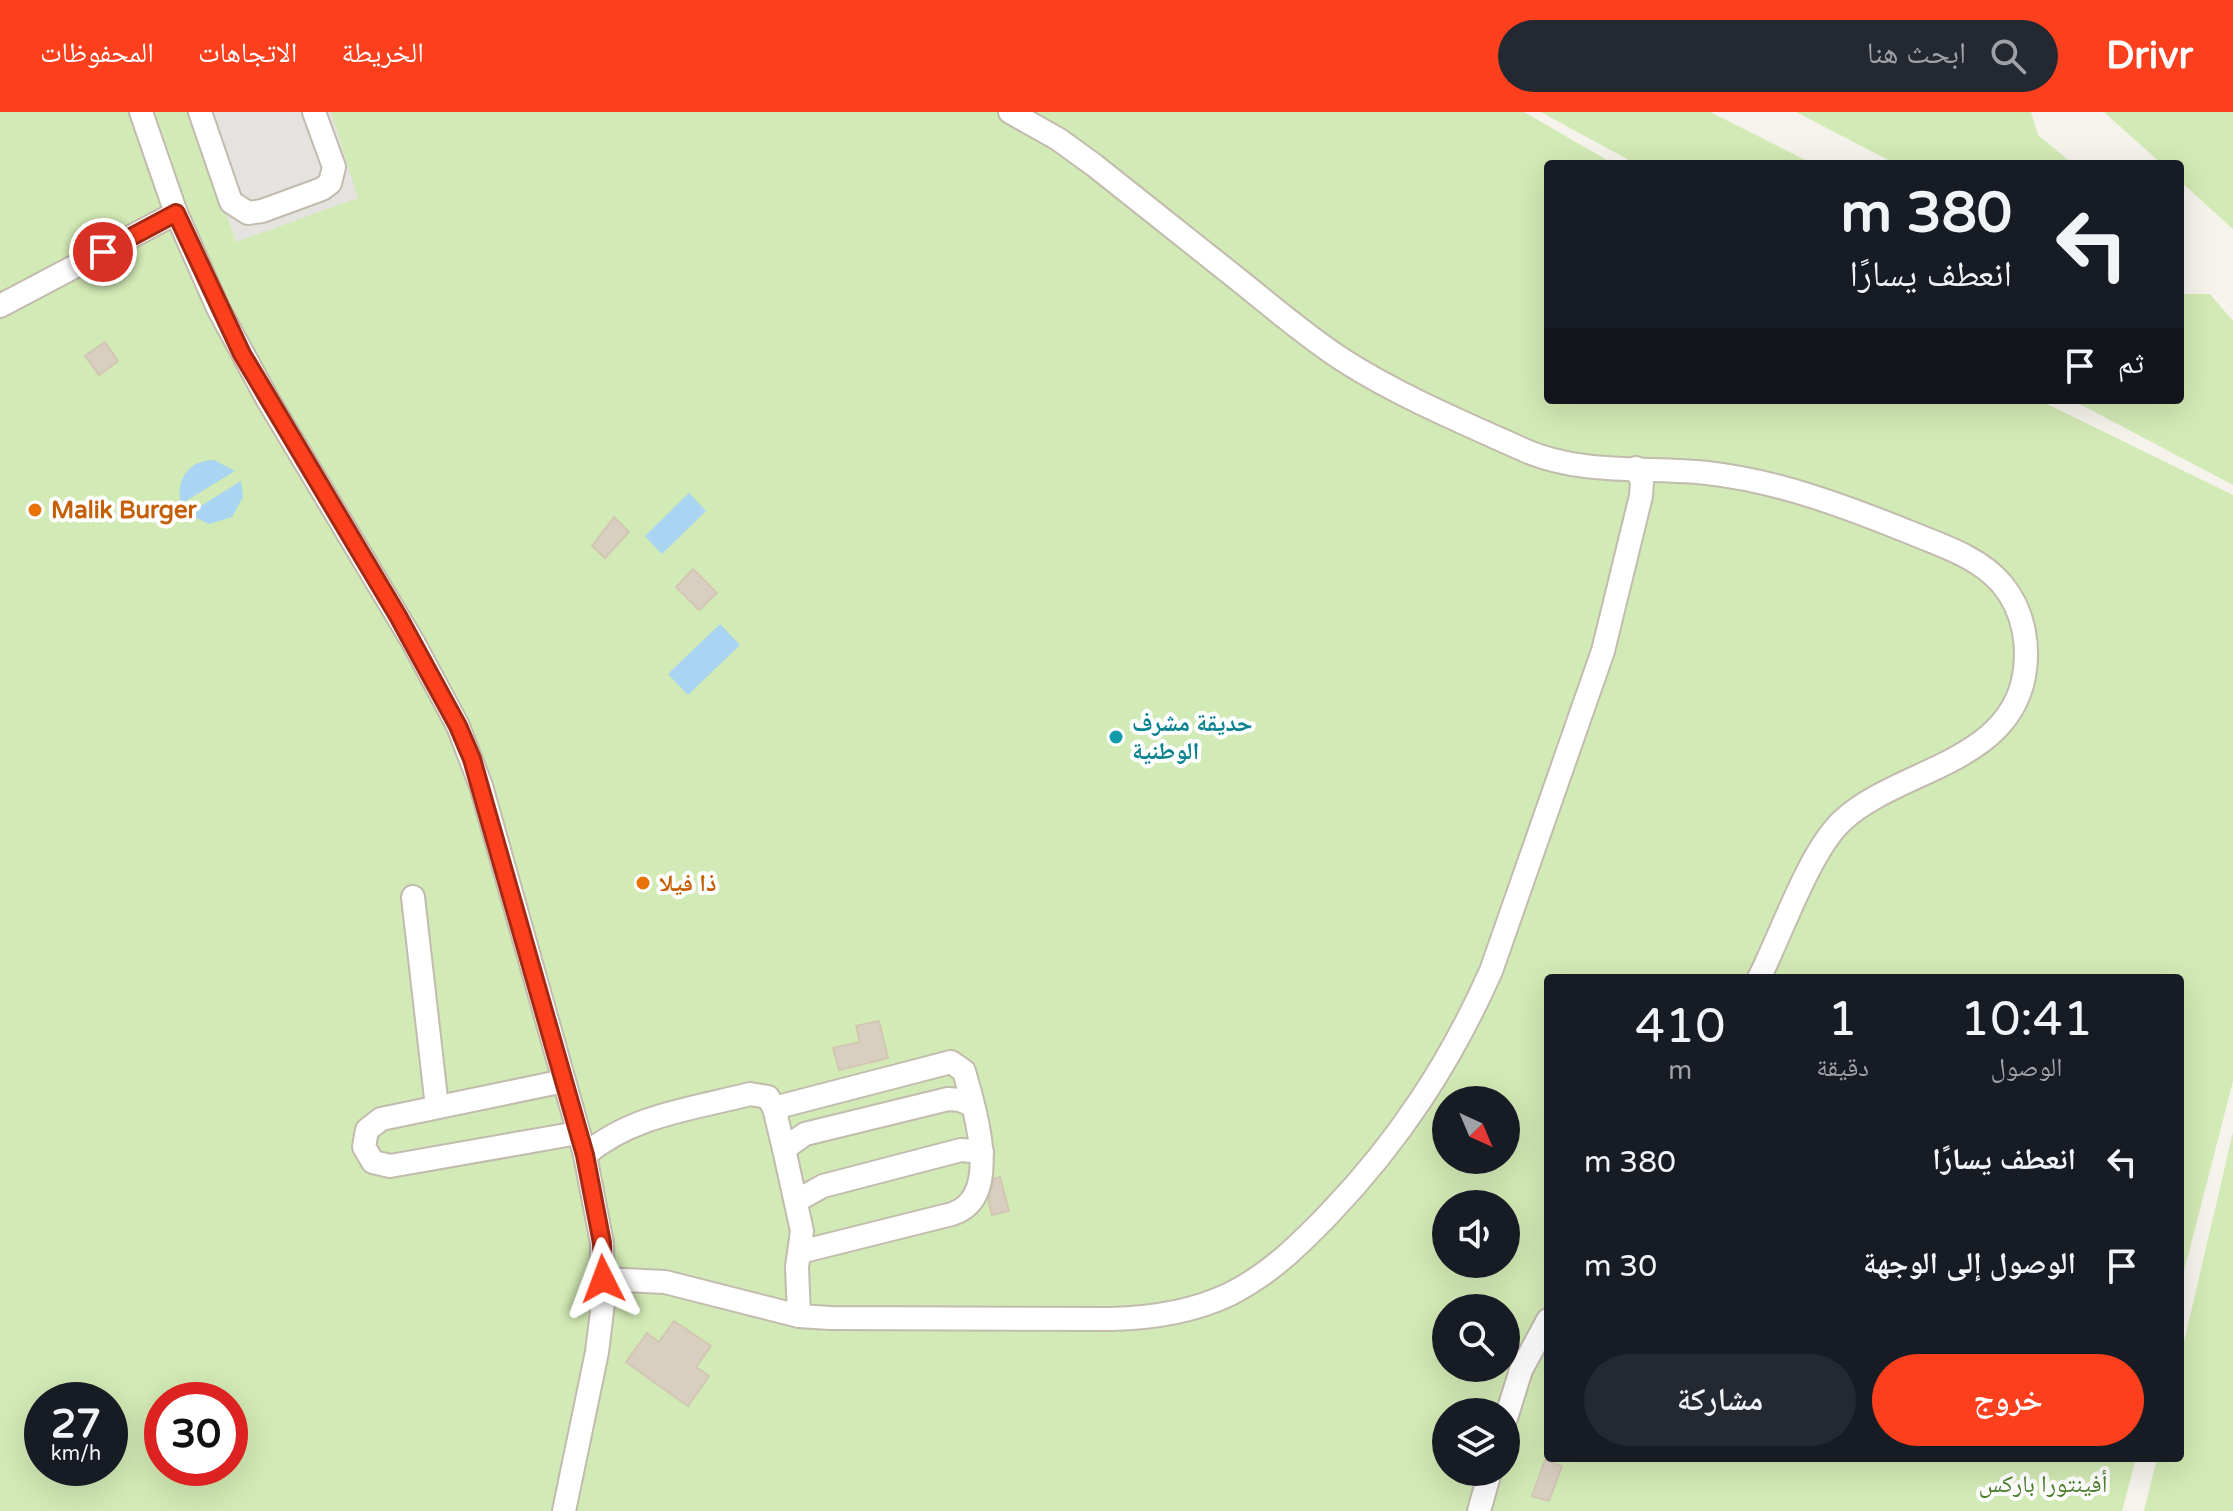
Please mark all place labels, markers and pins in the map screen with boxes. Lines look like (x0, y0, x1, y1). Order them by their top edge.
pin (69, 218, 137, 286)
place label: Malik Burger (51, 496, 198, 525)
marker: Malik Burger (26, 501, 44, 519)
place label: حديقة مشرف الوطنية (1132, 709, 1253, 766)
marker: حديقة مشرف الوطنية (1107, 728, 1125, 746)
place label: ذا فيلا (659, 869, 717, 898)
marker: ذا فيلا (634, 874, 652, 892)

